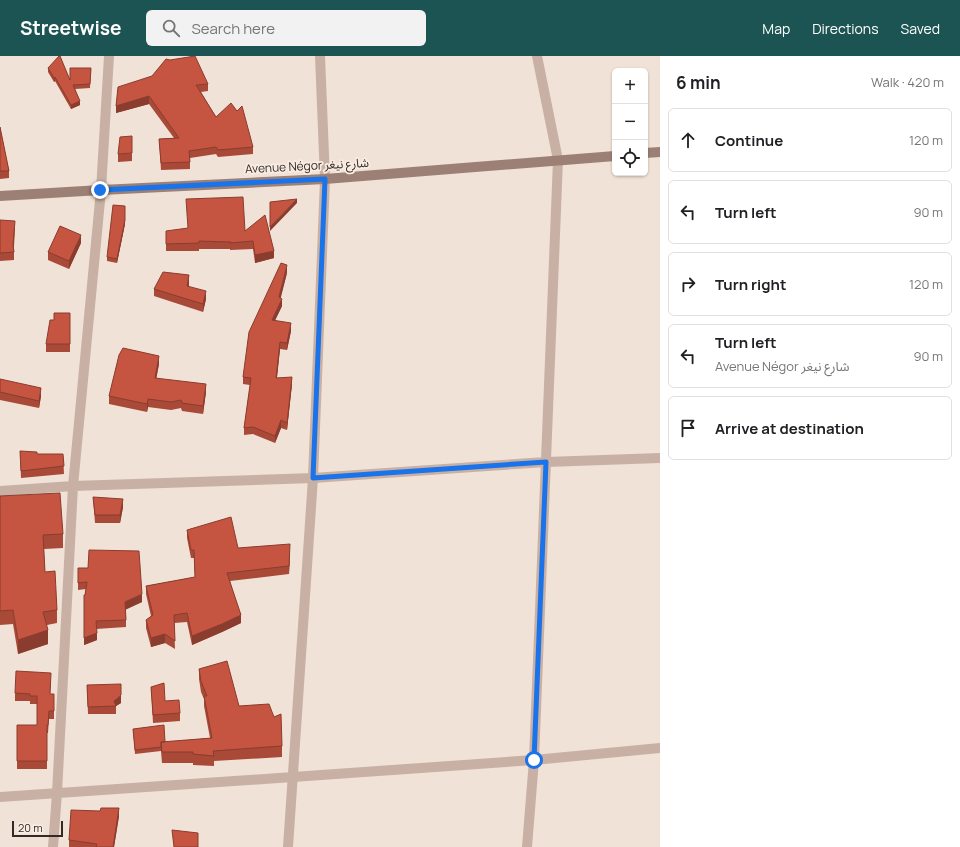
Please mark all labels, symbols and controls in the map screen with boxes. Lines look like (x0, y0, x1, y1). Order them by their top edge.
search box (146, 10, 426, 46)
text: Streetwise (20, 15, 122, 41)
icon: search (160, 17, 182, 39)
text: Search here (192, 18, 275, 39)
text: Map (762, 19, 790, 38)
text: Directions (812, 19, 879, 38)
text: Saved (901, 19, 940, 38)
map controls (612, 68, 648, 176)
button: + (612, 68, 648, 104)
text: 6 min (676, 71, 721, 94)
text: Walk · 420 m (871, 73, 944, 91)
button: − (612, 104, 648, 140)
icon: ahead (677, 129, 699, 151)
text: Continue (715, 130, 783, 151)
text: 120 m (909, 131, 943, 149)
button: locate (612, 140, 648, 176)
street label: Avenue Négor شارع نيغر (245, 154, 369, 178)
route end (91, 181, 109, 199)
icon: left (677, 201, 699, 223)
text: Turn left (715, 202, 777, 223)
text: 90 m (913, 203, 943, 221)
icon: right (677, 273, 699, 295)
text: Turn right (715, 274, 786, 295)
text: 120 m (909, 275, 943, 293)
text: Turn left (715, 332, 777, 353)
icon: left (677, 345, 699, 367)
text: 90 m (913, 347, 943, 365)
text: Avenue Négor شارع نيغر (715, 357, 850, 375)
icon: arrive (677, 417, 699, 439)
text: Arrive at destination (715, 418, 864, 439)
route start (525, 751, 543, 769)
scale bar (12, 819, 63, 838)
text: 20 m (18, 820, 43, 835)

